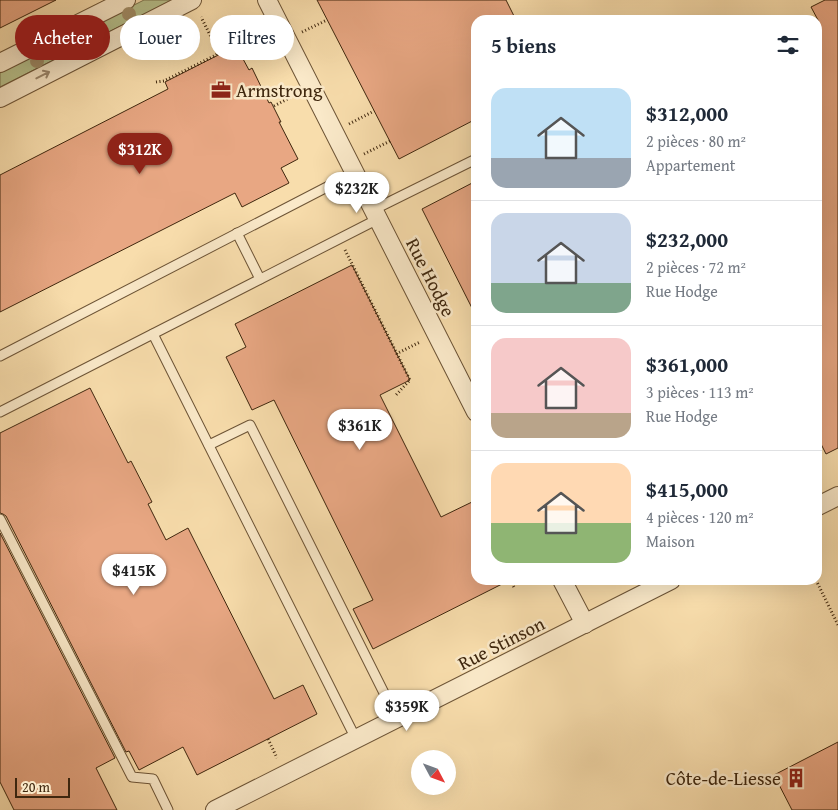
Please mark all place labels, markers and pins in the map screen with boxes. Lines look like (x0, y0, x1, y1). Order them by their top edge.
place label: Armstrong (236, 76, 323, 104)
office icon: Armstrong (210, 79, 232, 101)
pin: $312K (105, 132, 175, 175)
pin: $232K (322, 172, 392, 214)
pin: $361K (325, 408, 395, 451)
pin: $415K (99, 554, 169, 596)
pin: $359K (372, 690, 442, 732)
place label: Côte-de-Liesse (666, 764, 781, 792)
building icon: Côte-de-Liesse (785, 767, 807, 789)

